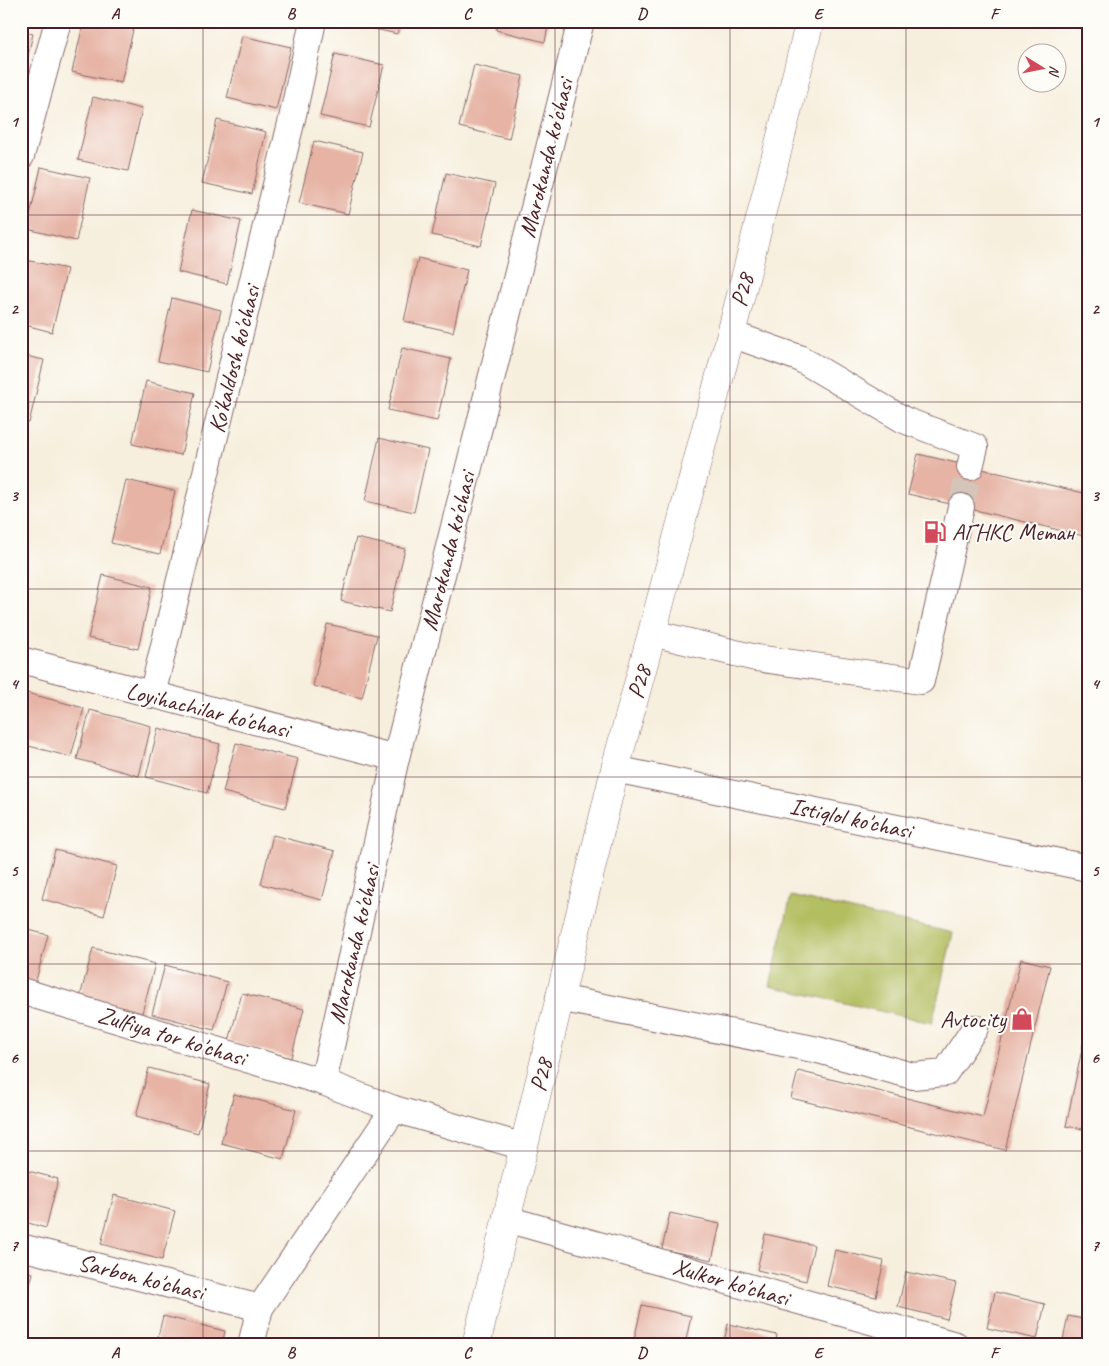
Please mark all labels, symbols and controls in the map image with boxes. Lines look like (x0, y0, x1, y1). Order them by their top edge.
text: A (111, 4, 121, 24)
text: B (287, 4, 297, 24)
text: C (463, 4, 473, 24)
text: D (637, 4, 648, 24)
text: E (814, 4, 825, 24)
text: F (990, 4, 1001, 24)
north arrow (1016, 42, 1066, 92)
text: N (1045, 64, 1063, 78)
street label: Marokanda ko'chasi (512, 73, 581, 241)
text: 1 (10, 112, 19, 132)
text: 1 (1091, 112, 1100, 132)
street label: Р28 (723, 268, 761, 310)
street label: Ko'kaldosh ko'chasi (201, 280, 267, 436)
text: 2 (10, 299, 19, 319)
text: 2 (1091, 299, 1100, 319)
street label: Marokanda ko'chasi (414, 466, 483, 634)
text: 3 (10, 486, 19, 506)
text: 3 (1091, 486, 1100, 506)
place label: АГНКС Метан (952, 517, 1076, 547)
fuel station icon: АГНКС Метан (922, 519, 948, 545)
street label: Р28 (620, 660, 659, 702)
text: 4 (10, 674, 19, 694)
text: 4 (1091, 674, 1100, 694)
street label: Loyihachilar ko'chasi (123, 675, 295, 745)
street label: Istiqlol ko'chasi (787, 790, 917, 846)
street label: Marokanda ko'chasi (321, 859, 387, 1027)
text: 5 (11, 861, 20, 881)
text: 5 (1092, 861, 1101, 881)
street label: Zulfiya tor ko'chasi (94, 999, 252, 1073)
place label: Avtocity (940, 1004, 1008, 1034)
shop icon: Avtocity (1009, 1006, 1035, 1032)
text: 6 (10, 1048, 19, 1068)
text: 6 (1091, 1048, 1100, 1068)
street label: Р28 (523, 1053, 560, 1094)
text: 7 (10, 1236, 19, 1256)
text: 7 (1091, 1236, 1100, 1256)
street label: Sarbon ko'chasi (75, 1247, 209, 1308)
street label: Xulkor ko'chasi (670, 1251, 795, 1314)
text: A (111, 1343, 121, 1363)
text: B (287, 1343, 297, 1363)
text: C (463, 1343, 473, 1363)
text: D (637, 1343, 648, 1363)
text: E (814, 1343, 825, 1363)
text: F (990, 1343, 1001, 1363)

